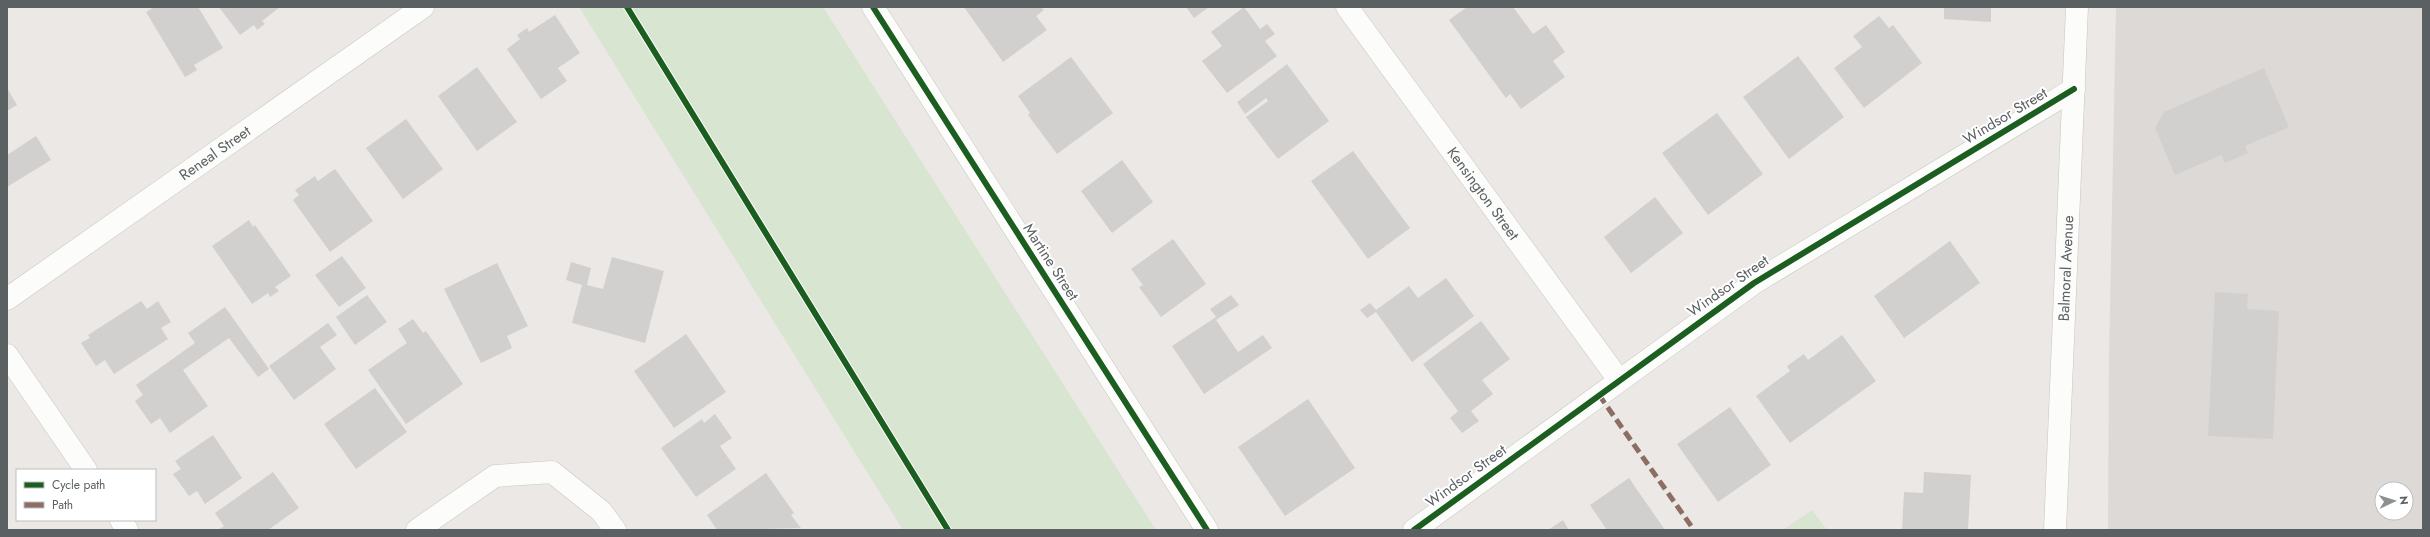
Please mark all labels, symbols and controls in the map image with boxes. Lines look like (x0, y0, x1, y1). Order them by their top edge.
street label: Windsor Street (1959, 82, 2052, 150)
street label: Reneal Street (175, 120, 255, 186)
street label: Kensington Street (1442, 143, 1525, 245)
street label: Balmoral Avenue (2053, 215, 2079, 322)
street label: Martine Street (1018, 219, 1084, 305)
street label: Windsor Street (1683, 250, 1773, 322)
street label: Windsor Street (1421, 439, 1511, 513)
legend (16, 469, 156, 521)
text: Cycle path (52, 476, 105, 494)
north arrow (2374, 481, 2414, 521)
text: N (2396, 495, 2412, 505)
text: Path (52, 496, 73, 514)

